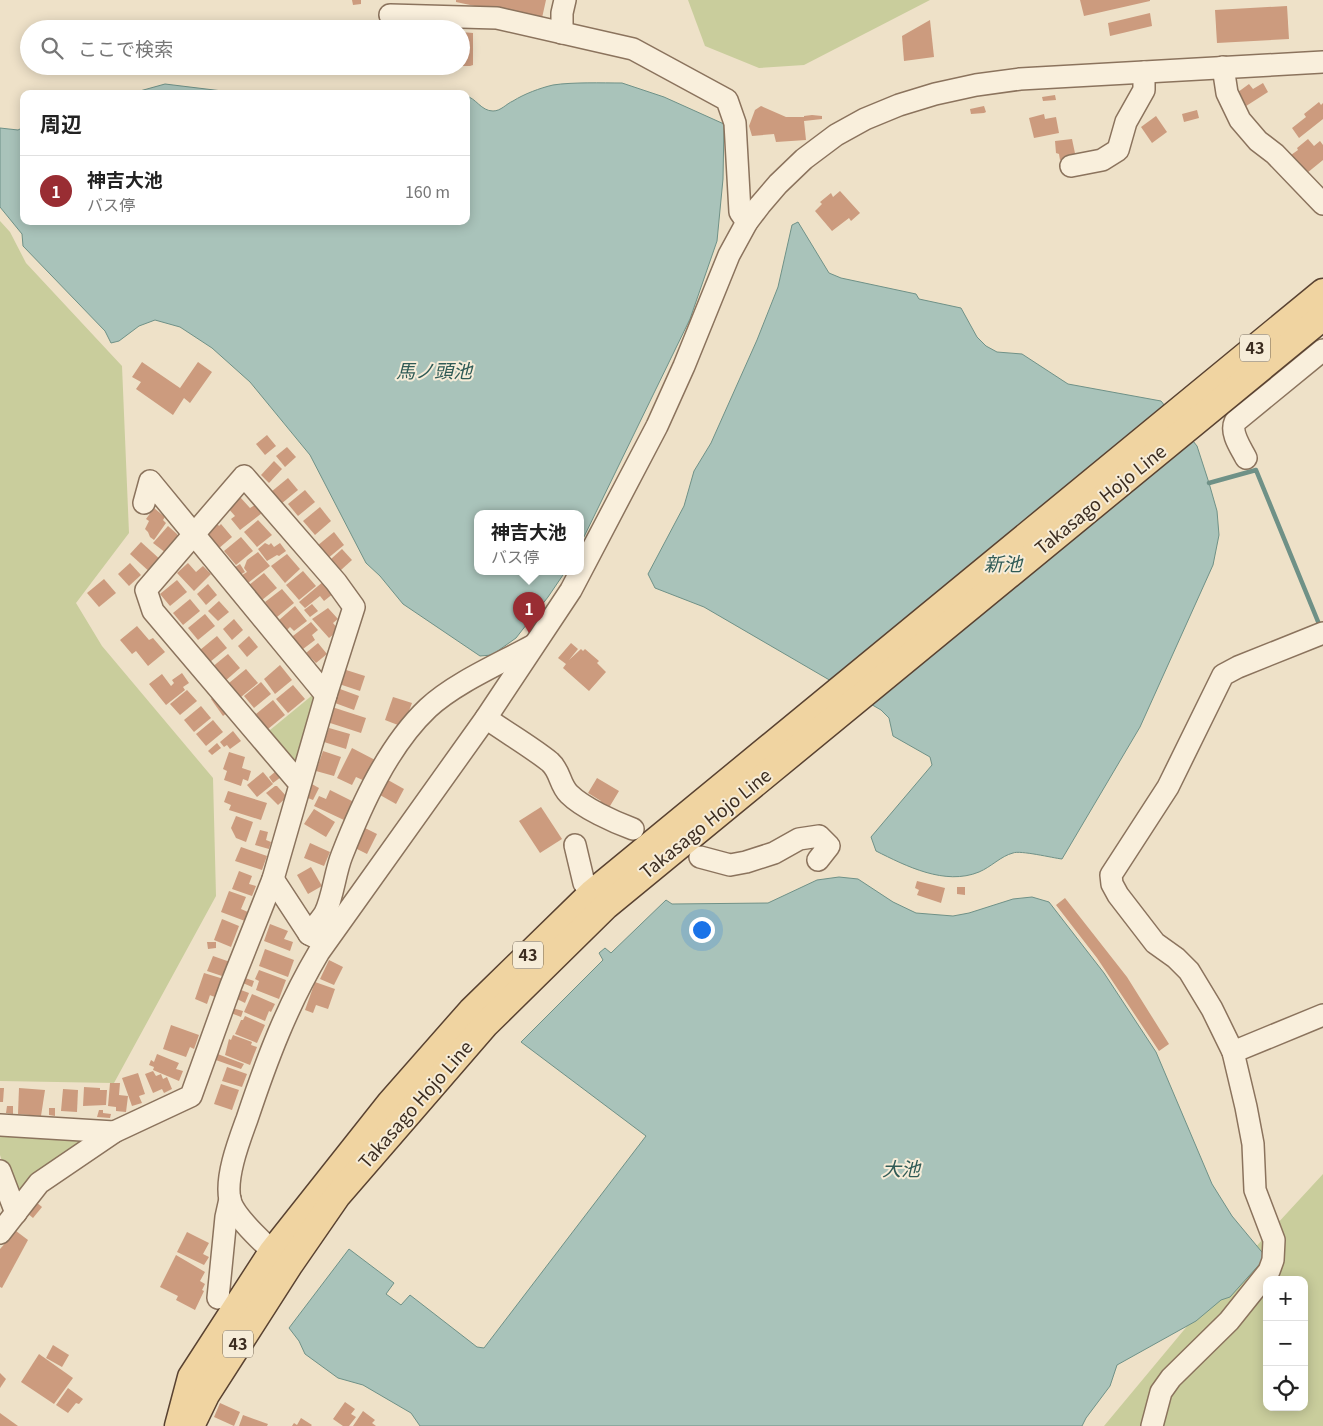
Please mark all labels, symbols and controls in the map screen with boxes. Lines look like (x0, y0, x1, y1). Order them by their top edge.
search box (20, 20, 470, 75)
icon: search (38, 34, 66, 62)
text: ここで検索 (78, 34, 173, 61)
text: 周辺 (40, 108, 82, 138)
text: 神吉大池 (87, 165, 163, 192)
text: 1 (51, 179, 61, 203)
text: 160 m (405, 179, 450, 203)
text: バス停 (87, 192, 135, 216)
road number: 43 (1240, 334, 1270, 362)
water label: 馬ノ頭池 (396, 356, 474, 383)
street label: Takasago Hojo Line (1029, 437, 1171, 560)
popup (474, 510, 584, 575)
text: 神吉大池 (491, 517, 567, 544)
text: バス停 (491, 544, 539, 568)
water label: 新池 (984, 549, 1024, 576)
pin: 1 (513, 592, 545, 633)
street label: Takasago Hojo Line (634, 761, 776, 884)
your location (689, 917, 715, 943)
road number: 43 (513, 942, 543, 968)
street label: Takasago Hojo Line (351, 1034, 477, 1173)
water label: 大池 (882, 1154, 922, 1181)
map controls (1263, 1276, 1308, 1411)
button: + (1263, 1276, 1308, 1321)
button: − (1263, 1321, 1308, 1366)
road number: 43 (223, 1330, 253, 1358)
button: locate (1263, 1366, 1308, 1411)

